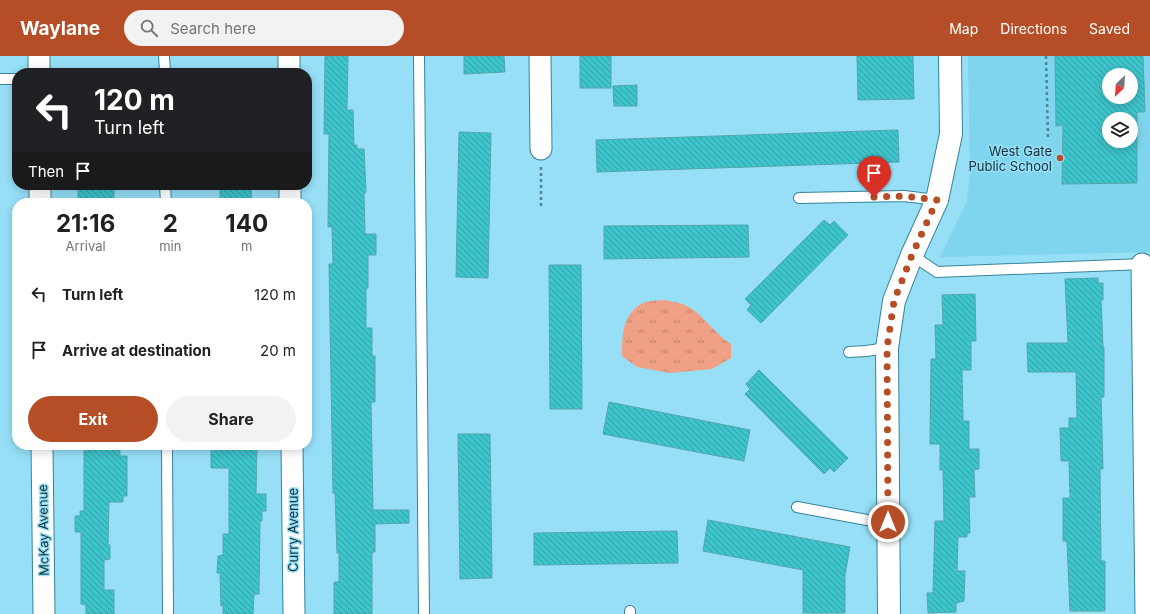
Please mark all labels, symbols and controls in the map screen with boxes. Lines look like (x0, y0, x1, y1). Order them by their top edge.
search box (124, 10, 404, 46)
text: Waylane (20, 17, 100, 40)
icon: search (138, 17, 160, 39)
text: Search here (170, 19, 256, 38)
text: Map (949, 20, 978, 37)
text: Directions (1000, 20, 1067, 37)
text: Saved (1089, 20, 1130, 37)
north arrow (1102, 68, 1138, 104)
map controls (1102, 68, 1138, 148)
text: 120 m (94, 83, 175, 117)
icon: left (28, 84, 80, 136)
button: layers (1102, 112, 1138, 148)
text: Turn left (94, 117, 164, 138)
place label: West Gate Public School (968, 143, 1052, 174)
marker: West Gate Public School (1055, 153, 1065, 163)
pin (857, 156, 891, 197)
icon: arrive (72, 160, 94, 182)
text: Then (28, 162, 64, 181)
icon: arrive (863, 162, 885, 184)
text: 21:16 (56, 209, 115, 238)
text: 2 (163, 209, 178, 238)
text: 140 (225, 209, 268, 238)
text: Arrival (66, 238, 106, 254)
text: min (159, 238, 181, 254)
text: m (241, 238, 252, 254)
icon: left (28, 283, 50, 305)
text: Turn left (62, 285, 123, 304)
text: 120 m (254, 285, 296, 304)
icon: arrive (28, 339, 50, 361)
text: Arrive at destination (62, 341, 211, 360)
text: 20 m (260, 341, 296, 360)
button: Exit (28, 396, 158, 442)
button: Share (166, 396, 296, 442)
street label: McKay Avenue (34, 484, 52, 576)
street label: Curry Avenue (285, 488, 301, 572)
position arrow (867, 501, 909, 543)

